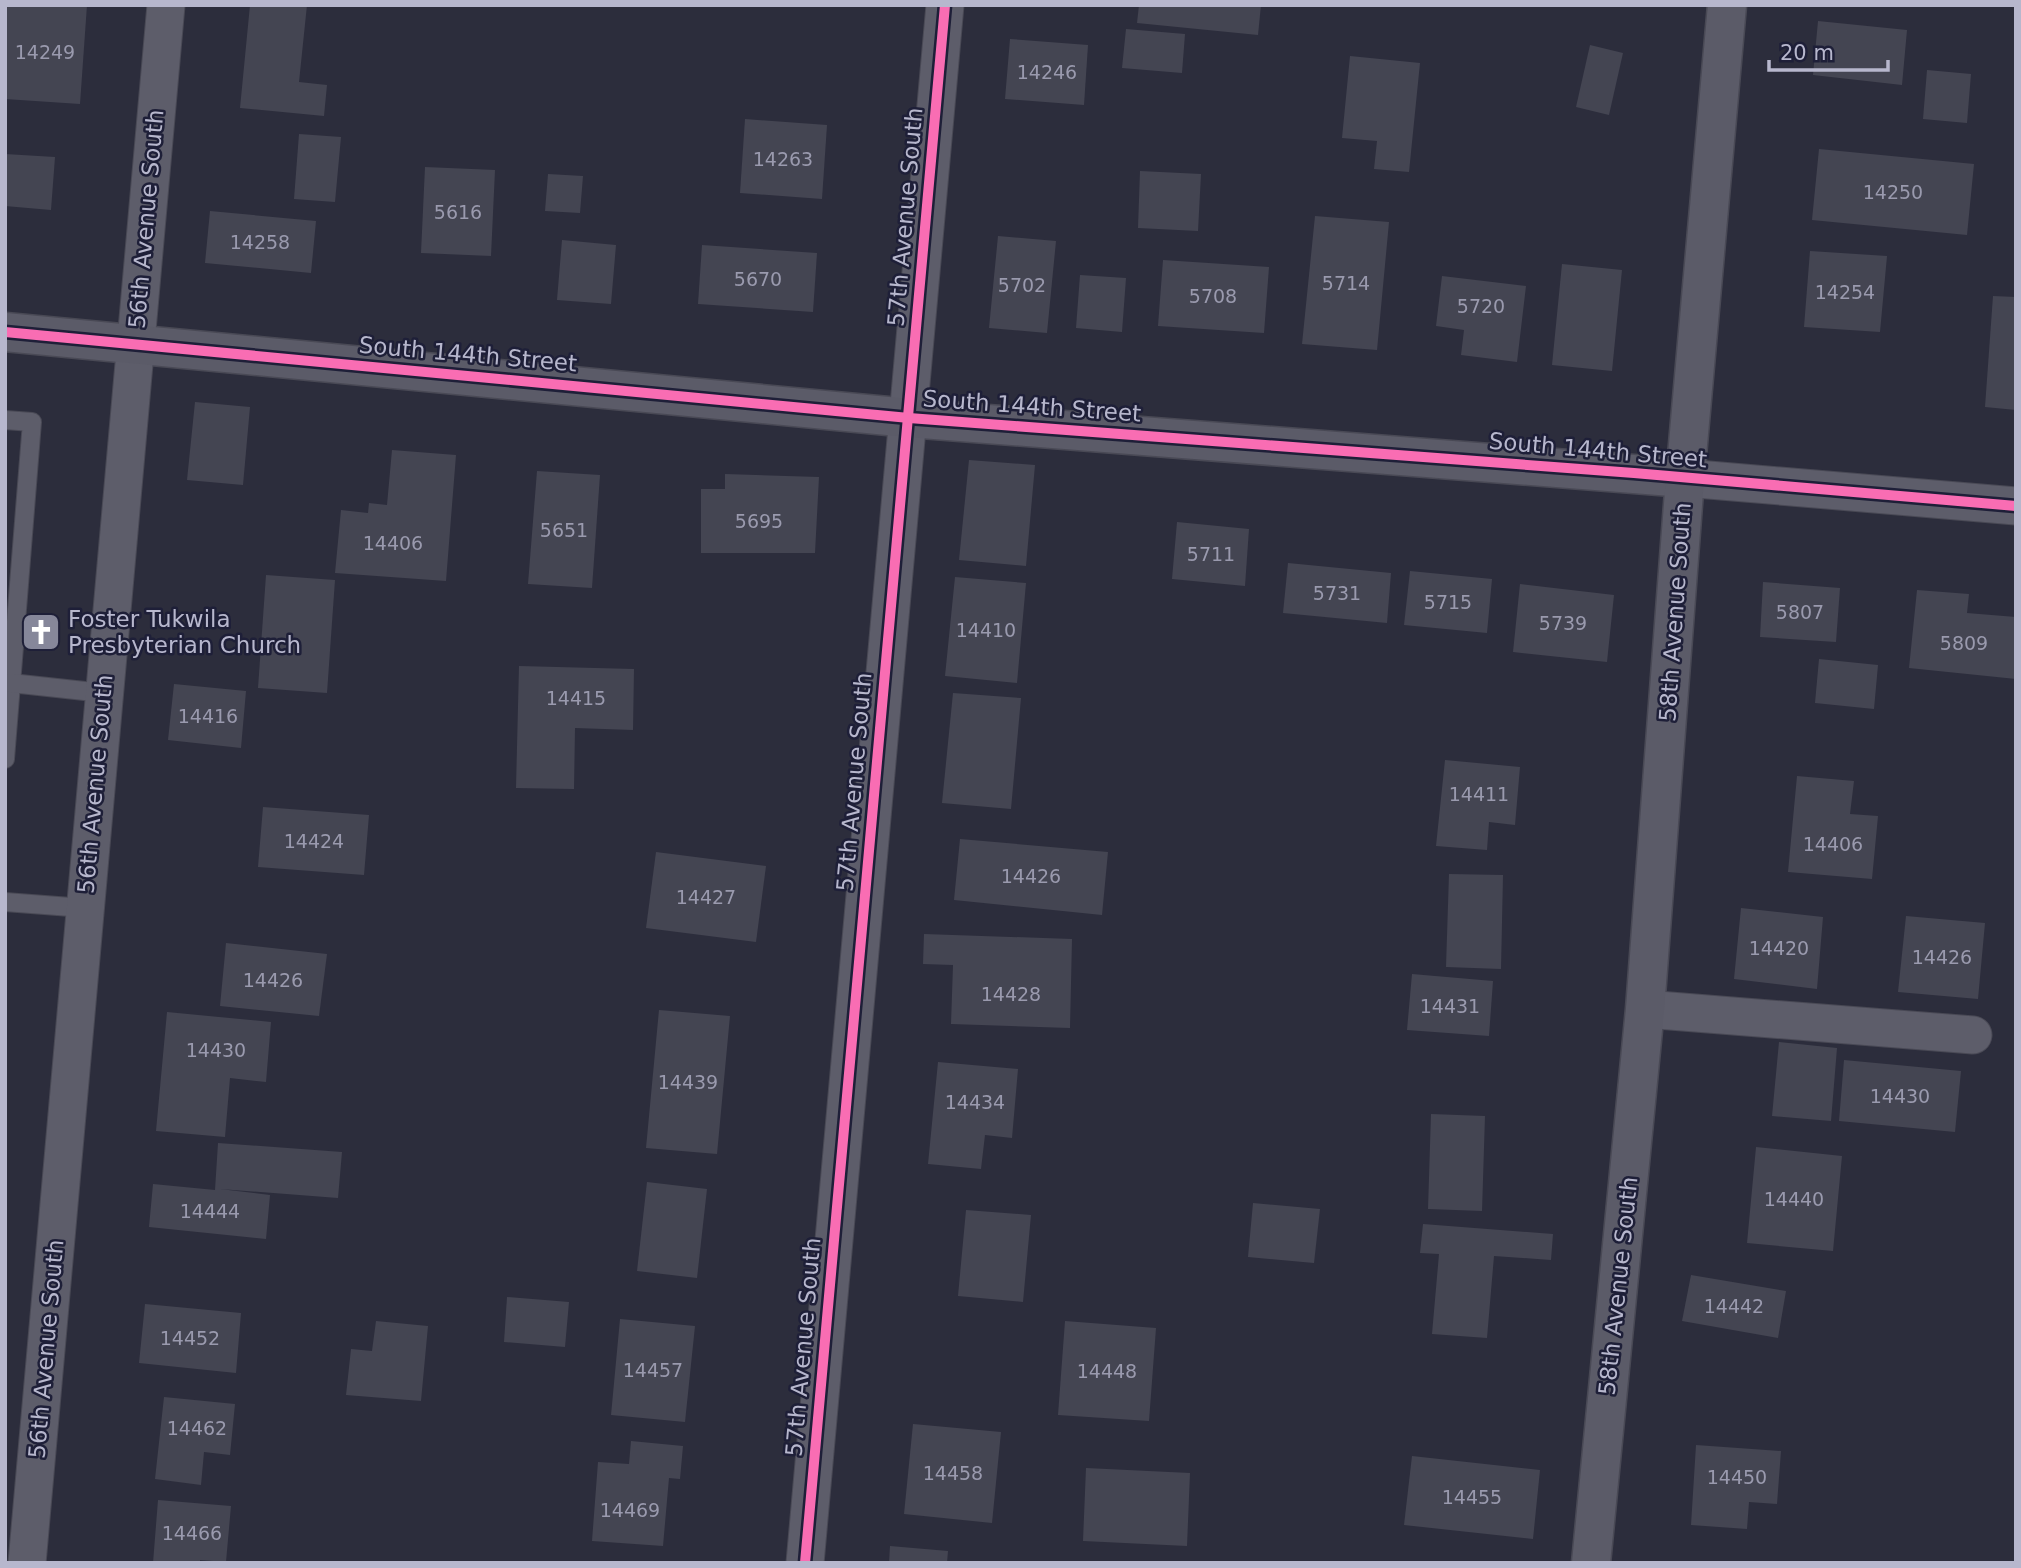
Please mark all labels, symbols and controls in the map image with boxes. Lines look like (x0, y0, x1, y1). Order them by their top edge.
scale bar (1769, 28, 1888, 72)
house number: 14249 (15, 41, 75, 63)
text: 20 m (1780, 41, 1834, 65)
house number: 14246 (1017, 61, 1077, 83)
street label: 57th Avenue South (882, 106, 928, 328)
street label: 56th Avenue South (123, 108, 169, 330)
house number: 14263 (753, 148, 813, 170)
house number: 14250 (1863, 181, 1923, 203)
house number: 5616 (434, 201, 482, 223)
house number: 14258 (230, 231, 290, 253)
house number: 5670 (734, 268, 782, 290)
house number: 5714 (1322, 272, 1370, 294)
house number: 5702 (998, 274, 1046, 296)
house number: 14254 (1815, 281, 1875, 303)
house number: 5708 (1189, 285, 1237, 307)
house number: 5720 (1457, 295, 1505, 317)
street label: South 144th Street (358, 332, 578, 376)
street label: South 144th Street (922, 385, 1142, 427)
street label: South 144th Street (1488, 428, 1708, 472)
street label: 58th Avenue South (1654, 501, 1696, 723)
house number: 5695 (735, 510, 783, 532)
house number: 5651 (540, 519, 588, 541)
house number: 14406 (363, 532, 423, 554)
house number: 5711 (1187, 543, 1235, 565)
house number: 5731 (1313, 582, 1361, 604)
house number: 5715 (1424, 591, 1472, 613)
house number: 5807 (1776, 601, 1824, 623)
place label: Foster Tukwila Presbyterian Church (68, 606, 301, 658)
church icon: Foster Tukwila Presbyterian Church (20, 611, 62, 653)
house number: 5739 (1539, 612, 1587, 634)
house number: 14410 (956, 619, 1016, 641)
house number: 5809 (1940, 632, 1988, 654)
street label: 57th Avenue South (831, 671, 877, 893)
street label: 56th Avenue South (72, 673, 118, 895)
house number: 14415 (546, 687, 606, 709)
house number: 14416 (178, 705, 238, 727)
house number: 14411 (1449, 783, 1509, 805)
house number: 14424 (284, 830, 344, 852)
house number: 14406 (1803, 833, 1863, 855)
house number: 14426 (1001, 865, 1061, 887)
house number: 14427 (676, 886, 736, 908)
house number: 14420 (1749, 937, 1809, 959)
house number: 14426 (1912, 946, 1972, 968)
house number: 14426 (243, 969, 303, 991)
house number: 14428 (981, 983, 1041, 1005)
house number: 14431 (1420, 995, 1480, 1017)
house number: 14430 (186, 1039, 246, 1061)
house number: 14439 (658, 1071, 718, 1093)
house number: 14430 (1870, 1085, 1930, 1107)
house number: 14434 (945, 1091, 1005, 1113)
street label: 58th Avenue South (1594, 1175, 1642, 1397)
house number: 14440 (1764, 1188, 1824, 1210)
house number: 14444 (180, 1200, 240, 1222)
street label: 57th Avenue South (780, 1236, 826, 1458)
street label: 56th Avenue South (23, 1238, 69, 1460)
house number: 14442 (1704, 1295, 1764, 1317)
house number: 14452 (160, 1327, 220, 1349)
house number: 14457 (623, 1359, 683, 1381)
house number: 14448 (1077, 1360, 1137, 1382)
house number: 14462 (167, 1417, 227, 1439)
house number: 14458 (923, 1462, 983, 1484)
house number: 14450 (1707, 1466, 1767, 1488)
house number: 14455 (1442, 1486, 1502, 1508)
house number: 14469 (600, 1499, 660, 1521)
house number: 14466 (162, 1522, 222, 1544)

